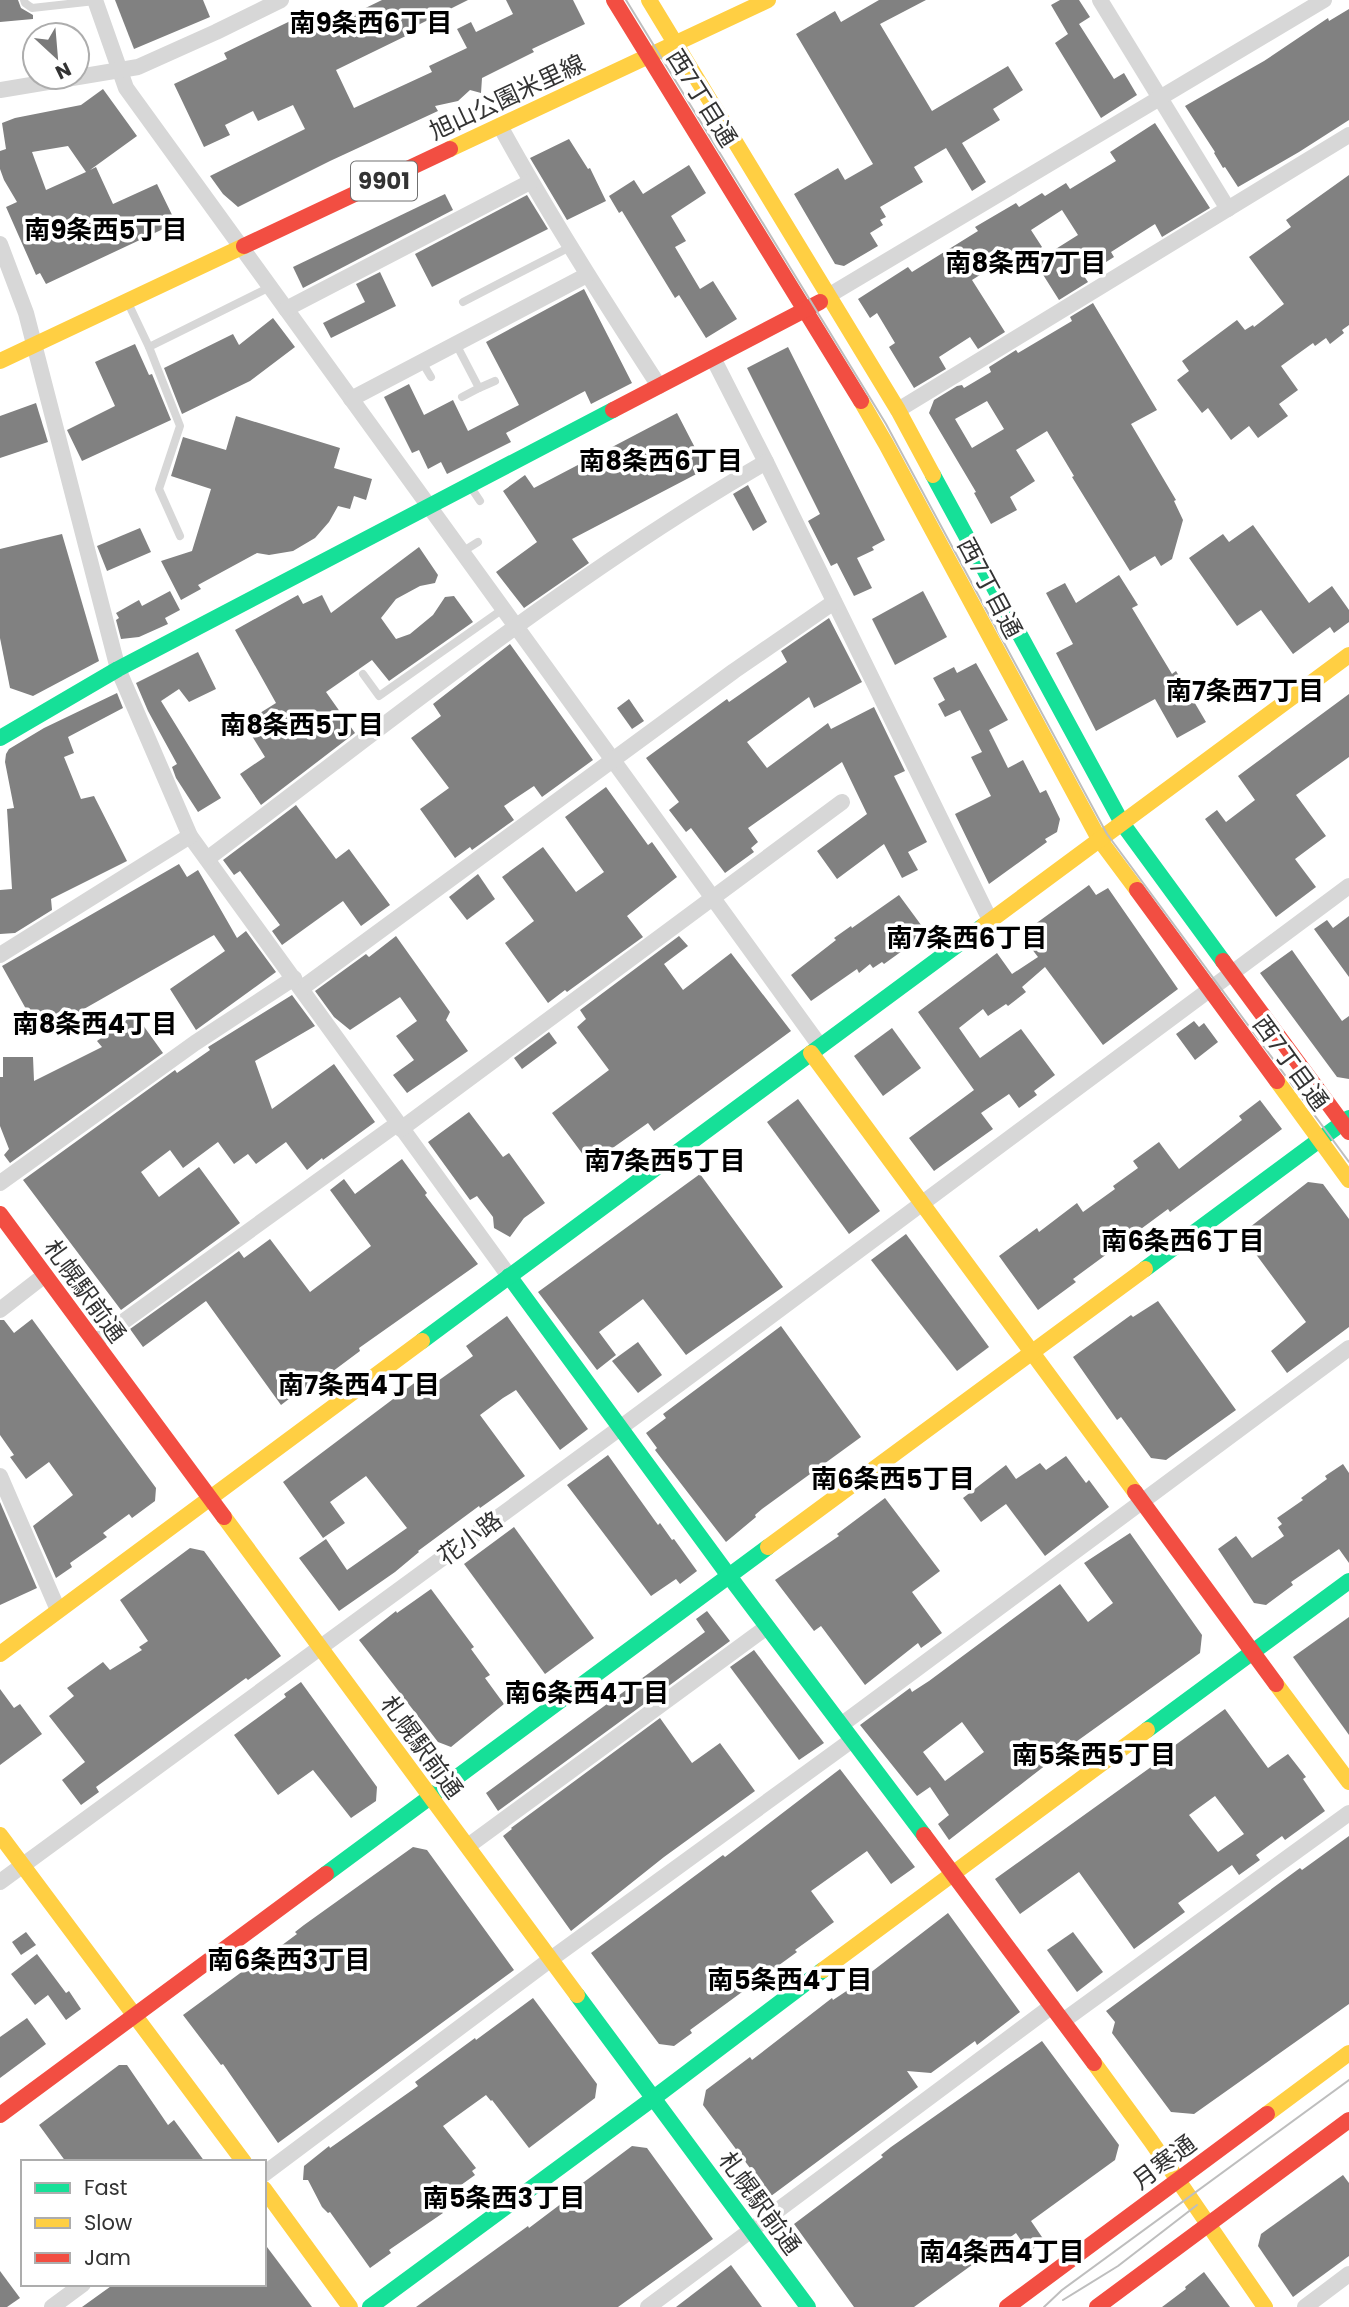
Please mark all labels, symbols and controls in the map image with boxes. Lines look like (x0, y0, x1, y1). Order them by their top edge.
district label: 南9条西6丁目 (290, 5, 452, 41)
north arrow (21, 21, 91, 91)
street label: 西7丁目通 (659, 43, 745, 153)
street label: 旭山公園米里線 (424, 47, 590, 147)
text: N (51, 56, 76, 86)
road number: 9901 (351, 162, 417, 200)
district label: 南9条西5丁目 (25, 212, 187, 248)
district label: 南8条西7丁目 (946, 245, 1106, 281)
district label: 南8条西6丁目 (579, 443, 743, 479)
street label: 西7丁目通 (950, 532, 1030, 644)
district label: 南7条西7丁目 (1166, 673, 1324, 709)
district label: 南8条西5丁目 (220, 707, 384, 743)
district label: 南7条西6丁目 (887, 920, 1047, 956)
district label: 南8条西4丁目 (13, 1006, 177, 1042)
street label: 西7丁目通 (1246, 1009, 1336, 1117)
district label: 南7条西5丁目 (585, 1143, 745, 1179)
district label: 南6条西6丁目 (1101, 1223, 1265, 1259)
street label: 札幌駅前通 (36, 1233, 134, 1349)
district label: 南7条西4丁目 (278, 1367, 440, 1403)
district label: 南6条西5丁目 (811, 1461, 975, 1497)
street label: 花小路 (431, 1503, 509, 1573)
district label: 南6条西4丁目 (505, 1675, 669, 1711)
street label: 札幌駅前通 (373, 1689, 471, 1805)
district label: 南5条西5丁目 (1012, 1737, 1176, 1773)
district label: 南6条西3丁目 (208, 1942, 370, 1978)
district label: 南5条西4丁目 (708, 1962, 872, 1998)
street label: 月寒通 (1125, 2127, 1203, 2197)
street label: 札幌駅前通 (711, 2145, 809, 2261)
legend (21, 2160, 266, 2286)
text: Fast (84, 2173, 127, 2202)
district label: 南5条西3丁目 (423, 2180, 585, 2216)
text: Slow (84, 2208, 132, 2237)
district label: 南4条西4丁目 (919, 2234, 1085, 2270)
text: Jam (84, 2243, 131, 2272)

